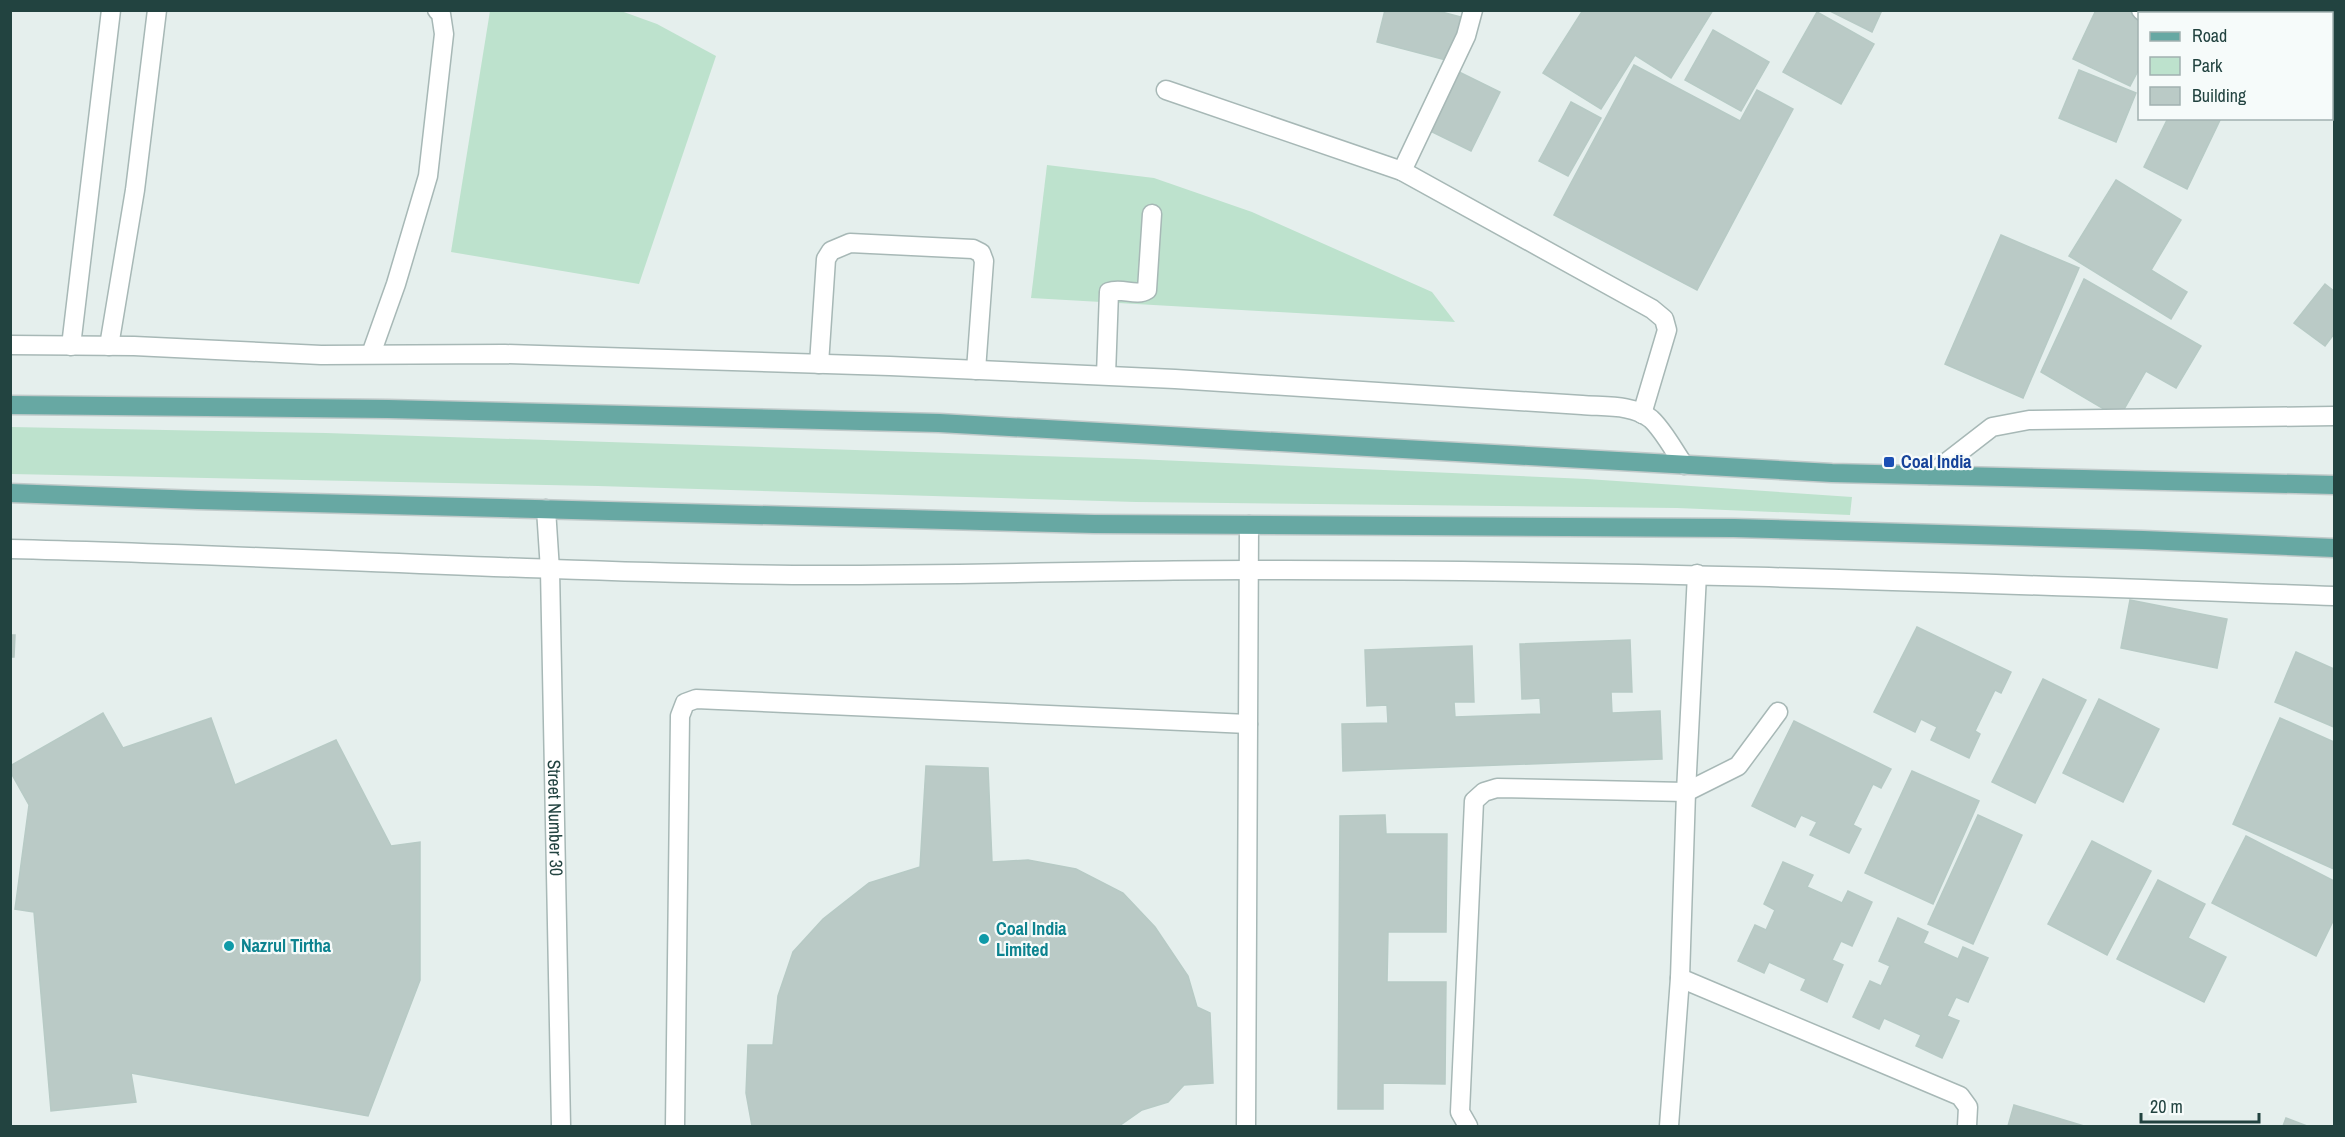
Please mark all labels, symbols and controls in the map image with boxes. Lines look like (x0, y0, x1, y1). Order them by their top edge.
legend (2138, 12, 2333, 120)
text: Road (2192, 23, 2227, 48)
text: Park (2192, 53, 2223, 78)
text: Building (2192, 83, 2247, 108)
place label: Coal India (1901, 449, 1972, 474)
marker: Coal India (1882, 455, 1896, 469)
street label: Street Number 30 (542, 759, 569, 876)
place label: Coal India Limited (996, 916, 1067, 962)
marker: Coal India Limited (977, 932, 991, 946)
place label: Nazrul Tirtha (241, 933, 332, 958)
marker: Nazrul Tirtha (222, 939, 236, 953)
scale bar (2141, 1086, 2260, 1124)
text: 20 m (2150, 1094, 2183, 1119)

